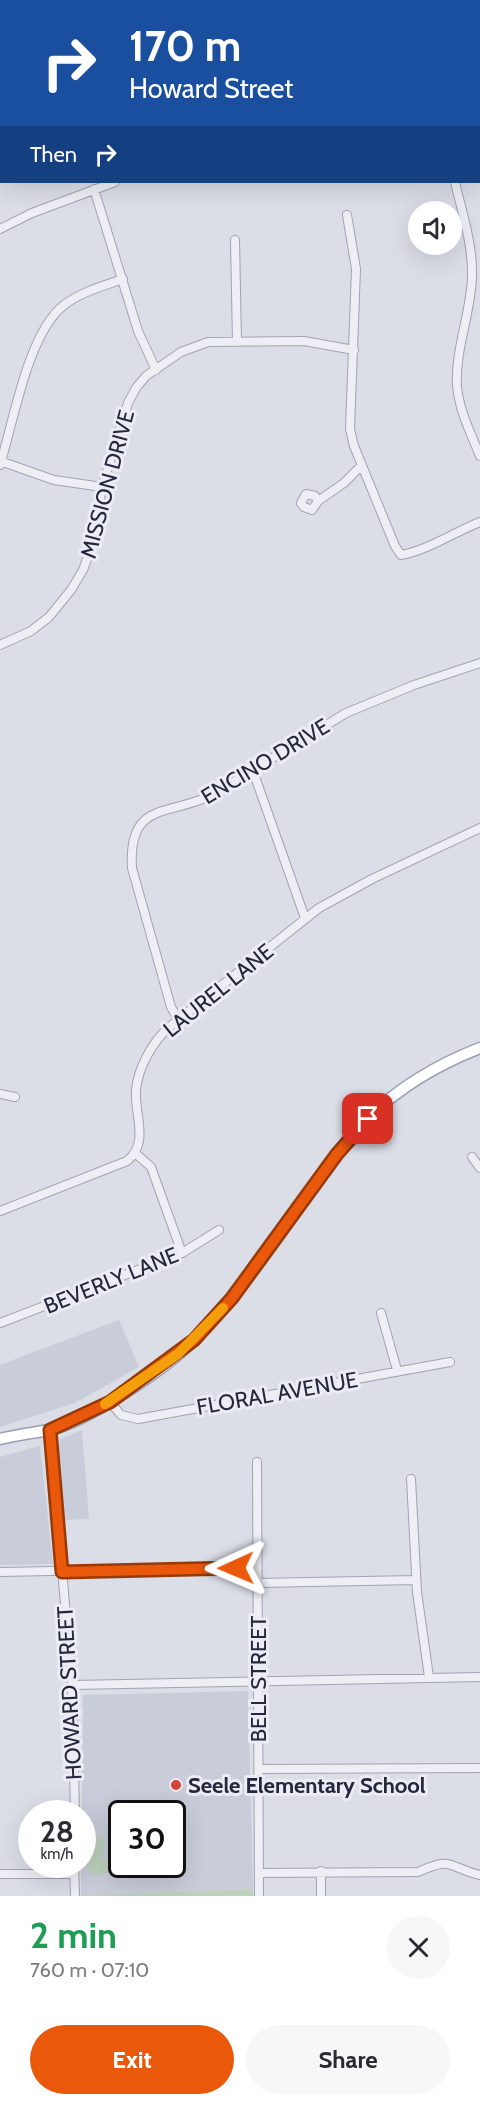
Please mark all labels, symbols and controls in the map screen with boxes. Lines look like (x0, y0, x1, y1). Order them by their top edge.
text: 170 m (129, 20, 241, 72)
icon: right (30, 24, 108, 102)
text: Howard Street (129, 72, 293, 105)
icon: right (89, 138, 122, 171)
text: Then (30, 141, 77, 168)
map controls (408, 201, 462, 255)
button: sound (408, 201, 462, 255)
street label: MISSION DRIVE (75, 407, 140, 561)
street label: ENCINO DRIVE (196, 713, 334, 810)
street label: LAUREL LANE (158, 938, 279, 1043)
pin (342, 1093, 393, 1144)
icon: arrive (351, 1102, 384, 1135)
street label: BEVERLY LANE (40, 1241, 182, 1320)
street label: FLORAL AVENUE (194, 1366, 360, 1421)
position arrow (204, 1536, 268, 1600)
street label: HOWARD STREET (51, 1605, 88, 1781)
street label: BELL STREET (245, 1616, 272, 1742)
place label: Seele Elementary School (188, 1772, 426, 1799)
marker: Seele Elementary School (169, 1778, 183, 1792)
speed limit sign: 30 (108, 1800, 186, 1878)
text: 28 (40, 1813, 74, 1850)
text: km/h (41, 1845, 73, 1863)
text: 2 min (30, 1913, 117, 1957)
button: close (387, 1916, 450, 1979)
text: 760 m · 07:10 (30, 1958, 149, 1982)
button: Exit (30, 2025, 234, 2094)
button: Share (246, 2025, 450, 2094)

